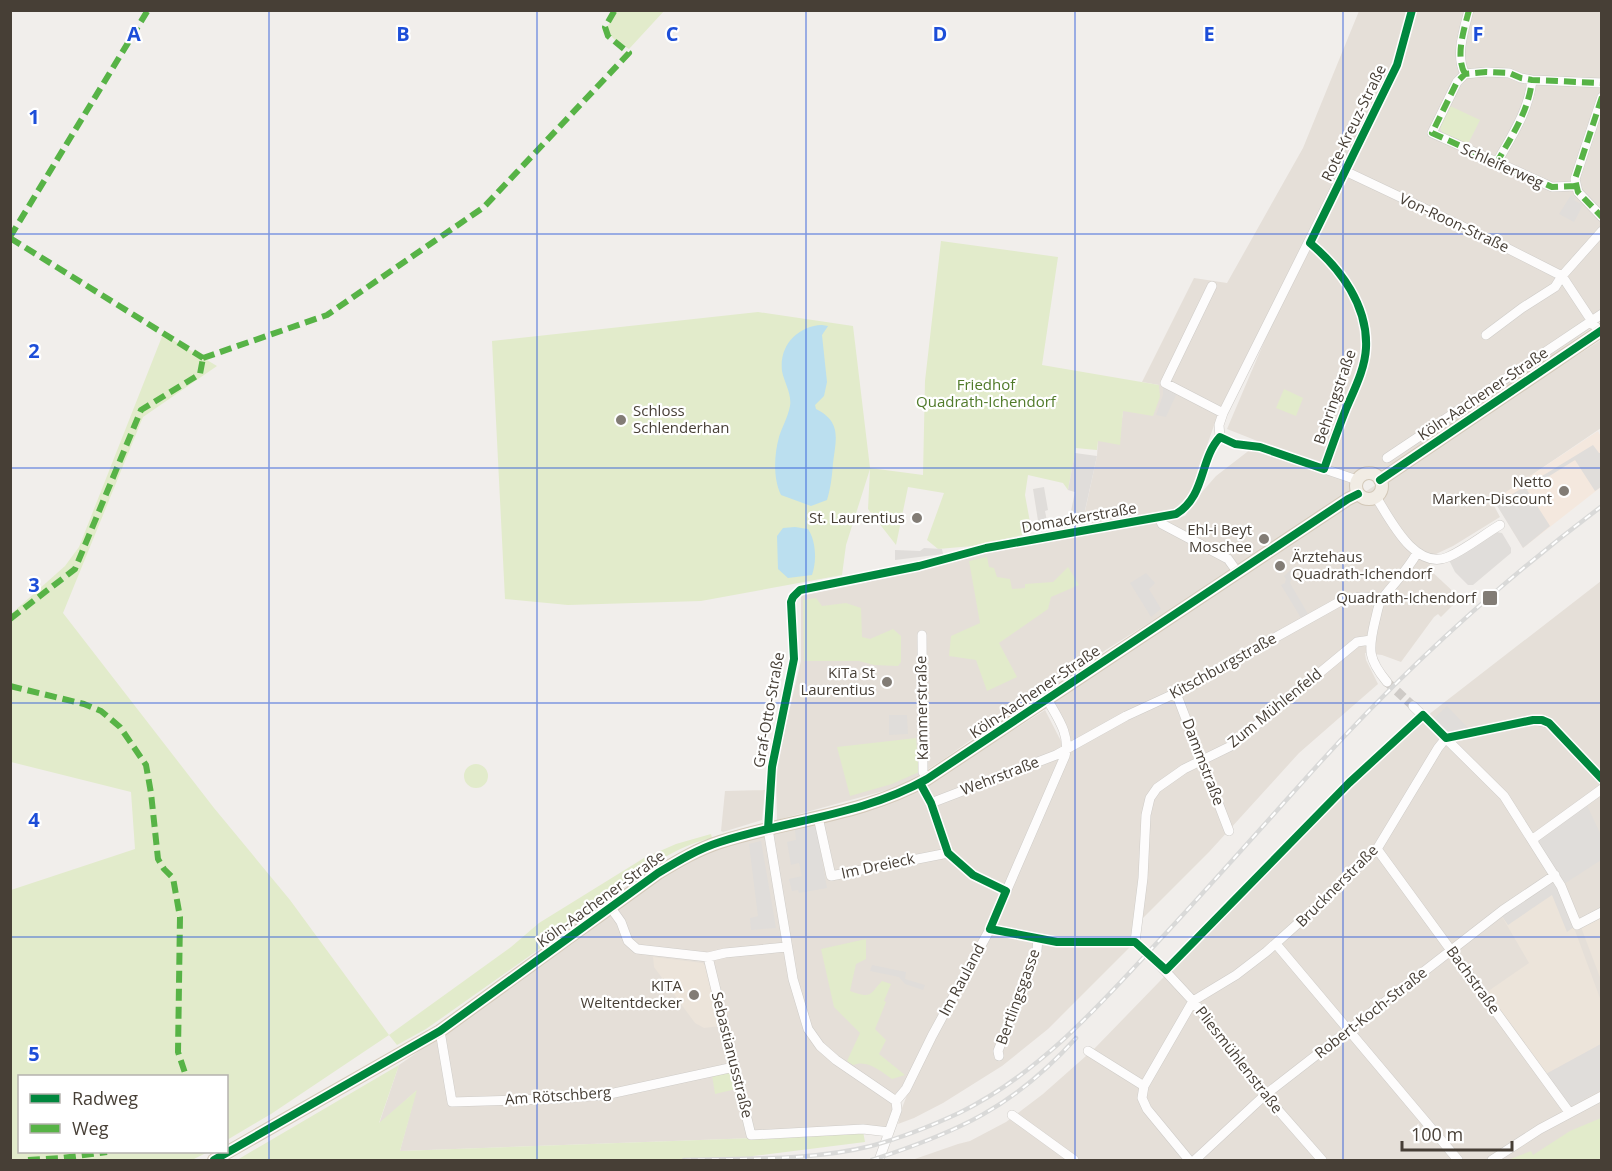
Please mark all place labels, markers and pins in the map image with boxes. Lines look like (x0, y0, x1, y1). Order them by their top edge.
place label: Schloss Schlenderhan (633, 400, 729, 437)
marker: Schloss Schlenderhan (614, 413, 628, 427)
place label: Netto Marken-Discount (1432, 471, 1552, 508)
marker: Netto Marken-Discount (1557, 484, 1571, 498)
place label: St. Laurentius (809, 507, 905, 527)
marker: St. Laurentius (910, 511, 924, 525)
place label: Ehl-i Beyt Moschee (1187, 519, 1252, 556)
marker: Ehl-i Beyt Moschee (1257, 532, 1271, 546)
place label: Ärztehaus Quadrath-Ichendorf (1292, 546, 1433, 583)
marker: Ärztehaus Quadrath-Ichendorf (1273, 559, 1287, 573)
place label: Quadrath-Ichendorf (1336, 587, 1477, 607)
marker: Quadrath-Ichendorf (1481, 589, 1499, 607)
place label: KiTa St Laurentius (800, 662, 875, 699)
marker: KiTa St Laurentius (880, 675, 894, 689)
place label: KITA Weltentdecker (580, 975, 683, 1012)
marker: KITA Weltentdecker (687, 988, 701, 1002)

